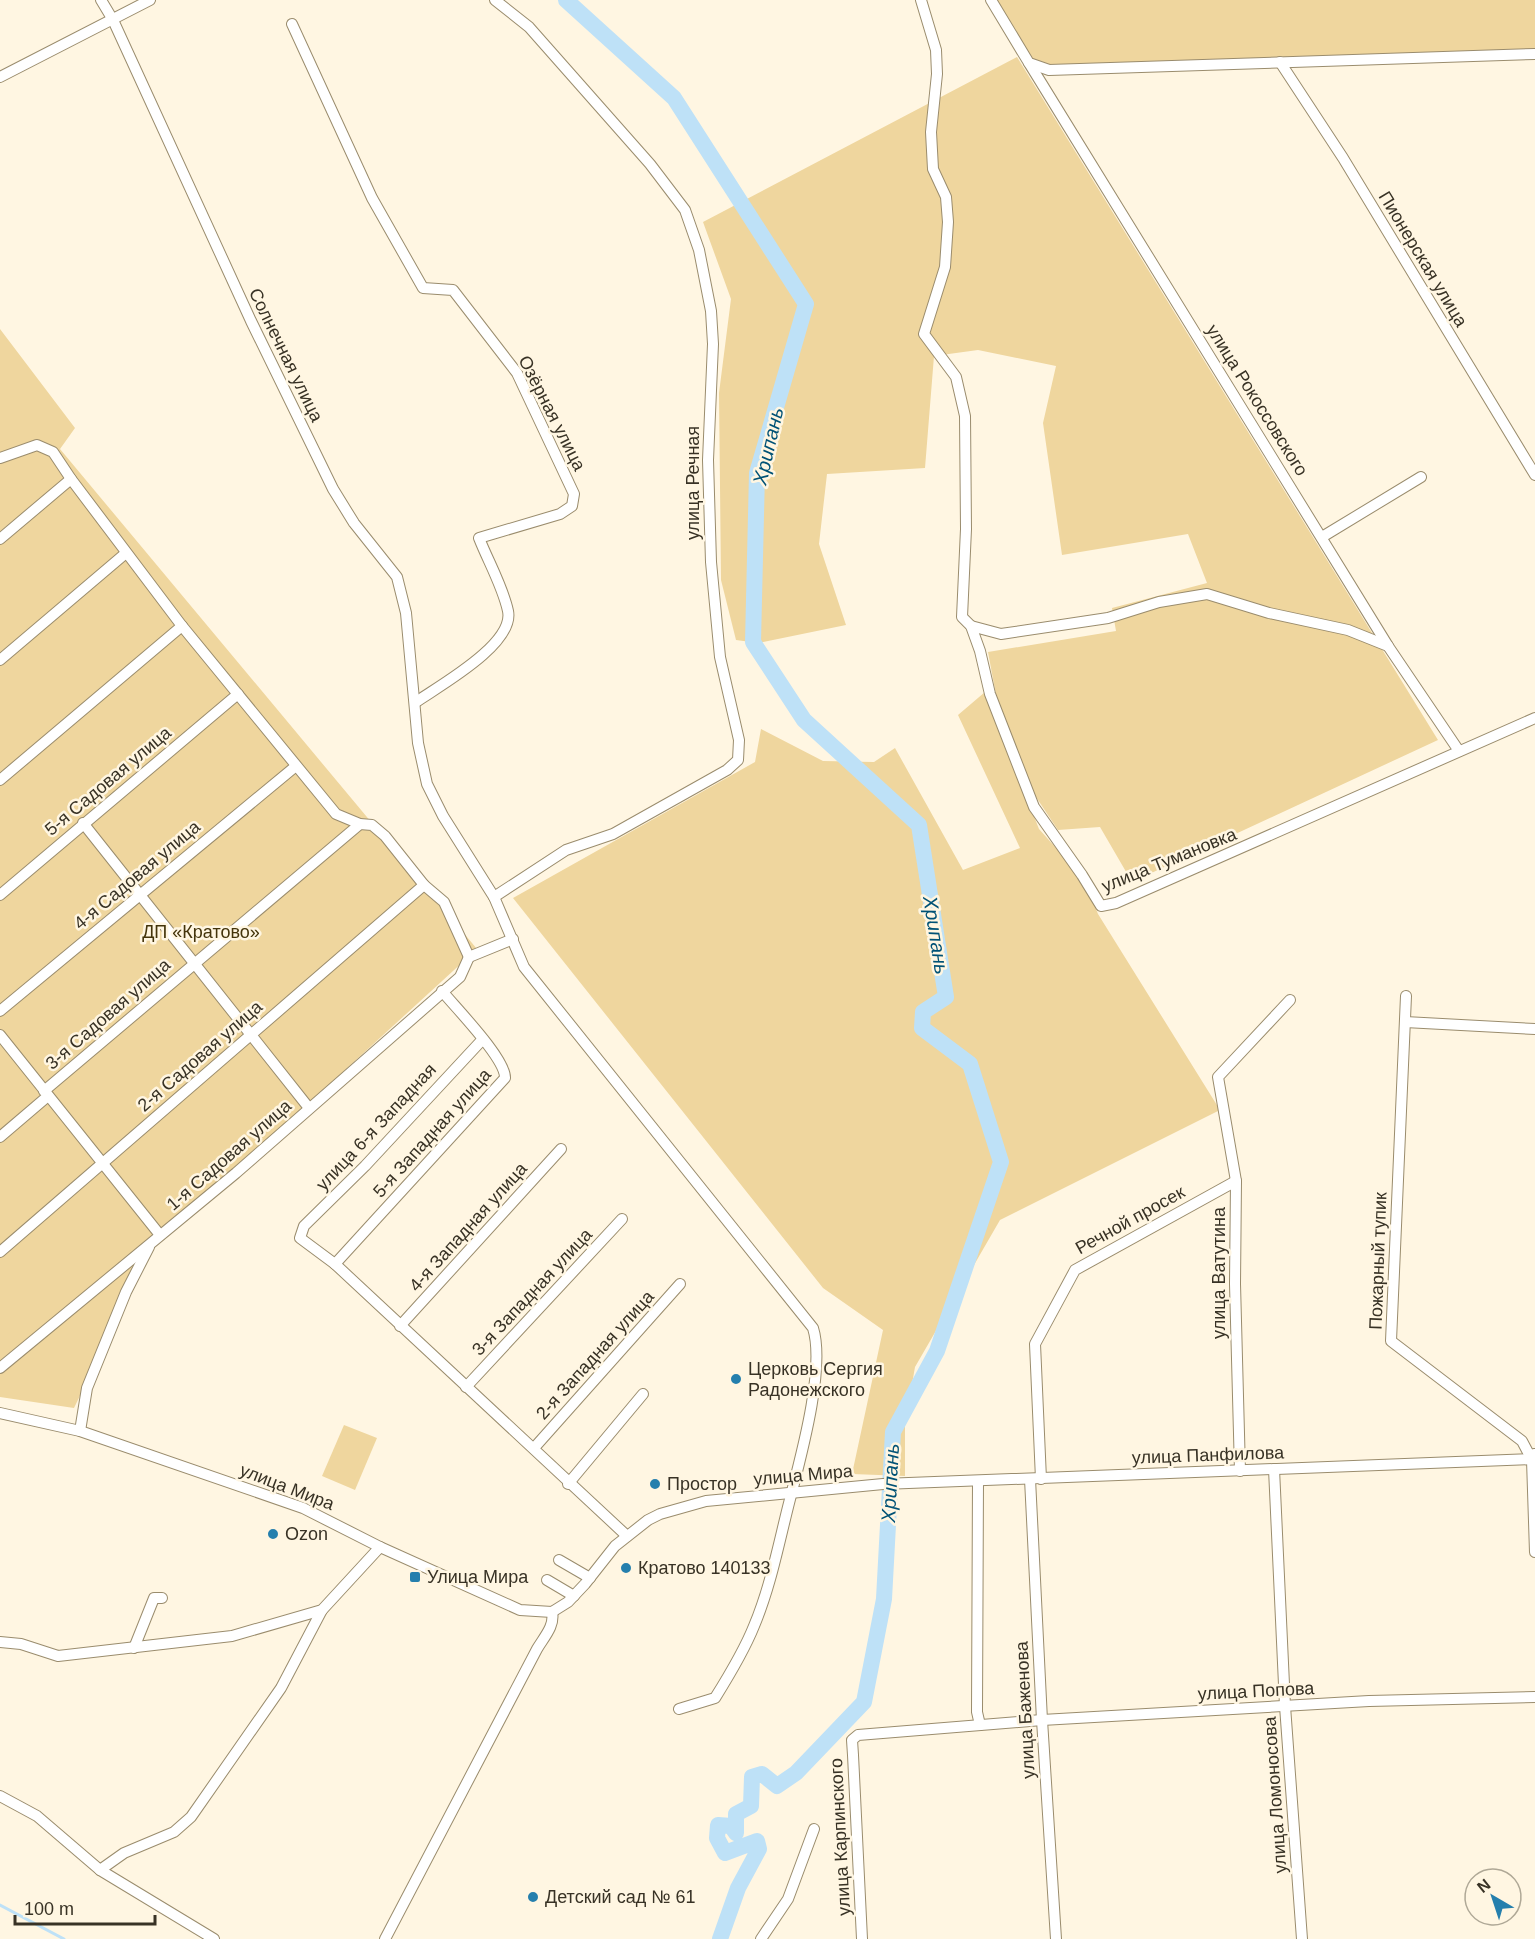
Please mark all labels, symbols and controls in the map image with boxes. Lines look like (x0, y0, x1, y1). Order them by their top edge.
street label: Пионерская улица (1375, 188, 1472, 331)
street label: Солнечная улица (245, 285, 327, 426)
street label: улица Рокоссовского (1202, 321, 1312, 479)
street label: Озёрная улица (514, 352, 590, 475)
water label: Хрипань (748, 405, 788, 488)
street label: улица Речная (683, 426, 703, 540)
street label: 5-я Садовая улица (41, 722, 176, 839)
street label: 4-я Садовая улица (70, 816, 205, 933)
street label: улица Тумановка (1099, 823, 1240, 896)
water label: Хрипань (919, 893, 953, 976)
park label: ДП «Кратово» (142, 922, 260, 942)
street label: 3-я Садовая улица (42, 954, 175, 1073)
street label: 2-я Садовая улица (134, 996, 267, 1115)
street label: улица 6-я Западная (312, 1059, 440, 1195)
street label: 5-я Западная улица (369, 1064, 496, 1201)
street label: 1-я Садовая улица (163, 1095, 296, 1214)
street label: 4-я Западная улица (405, 1158, 532, 1295)
street label: Речной просек (1072, 1182, 1188, 1258)
street label: Пожарный тупик (1366, 1192, 1390, 1330)
street label: улица Ватутина (1209, 1206, 1229, 1339)
street label: 3-я Западная улица (468, 1224, 597, 1360)
street label: 2-я Западная улица (532, 1286, 659, 1423)
place label: Церковь Сергия Радонежского (748, 1359, 883, 1400)
marker: Церковь Сергия Радонежского (729, 1372, 743, 1386)
street label: улица Панфилова (1132, 1442, 1285, 1468)
water label: Хрипань (877, 1443, 903, 1524)
street label: улица Мира (237, 1460, 338, 1515)
street label: улица Мира (753, 1461, 854, 1489)
place label: Простор (667, 1474, 737, 1494)
marker: Простор (648, 1477, 662, 1491)
place label: Ozon (285, 1524, 328, 1544)
marker: Ozon (266, 1527, 280, 1541)
place label: Кратово 140133 (638, 1558, 771, 1578)
marker: Кратово 140133 (619, 1561, 633, 1575)
place label: Улица Мира (427, 1567, 529, 1587)
marker: Улица Мира (408, 1570, 422, 1584)
street label: улица Баженова (1011, 1640, 1039, 1779)
street label: улица Попова (1197, 1678, 1316, 1704)
street label: улица Ломоносова (1259, 1715, 1290, 1874)
street label: улица Карпинского (826, 1758, 854, 1916)
north arrow (1463, 1867, 1523, 1927)
text: N (1474, 1875, 1494, 1896)
place label: Детский сад № 61 (545, 1887, 695, 1907)
scale bar (15, 1888, 154, 1926)
marker: Детский сад № 61 (526, 1890, 540, 1904)
text: 100 m (24, 1899, 74, 1919)

